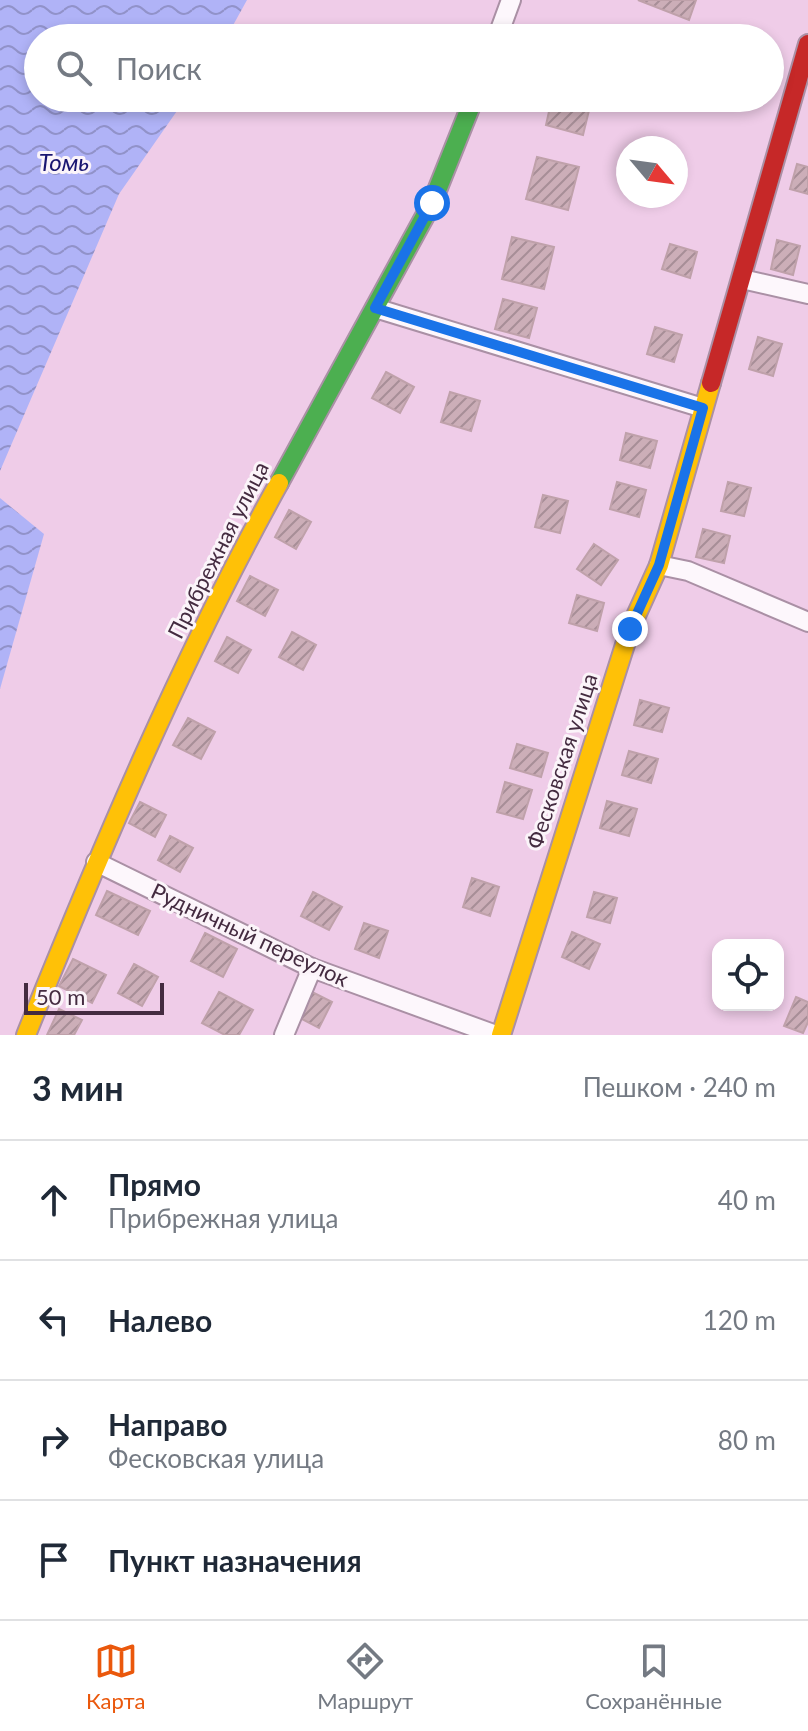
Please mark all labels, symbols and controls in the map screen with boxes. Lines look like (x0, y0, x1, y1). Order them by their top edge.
search box (24, 24, 784, 112)
icon: search (52, 46, 96, 90)
text: Поиск (116, 50, 202, 86)
north arrow (616, 136, 688, 208)
water label: Томь (39, 147, 89, 176)
route start (414, 185, 450, 221)
street label: Прибрежная улица (161, 457, 274, 643)
route end (612, 611, 648, 647)
street label: Фесковская улица (520, 670, 603, 852)
street label: Рудничный переулок (147, 877, 354, 992)
map controls (712, 939, 784, 1011)
button: locate (712, 939, 784, 1011)
scale bar (24, 979, 164, 1015)
text: 50 m (36, 983, 85, 1010)
text: 3 мин (32, 1067, 124, 1108)
text: Пешком · 240 m (583, 1071, 776, 1103)
text: Прямо (108, 1166, 201, 1202)
icon: ahead (32, 1178, 76, 1222)
text: 40 m (718, 1184, 776, 1216)
text: Прибрежная улица (108, 1202, 338, 1234)
icon: left (32, 1298, 76, 1342)
text: Налево (108, 1302, 212, 1338)
text: 120 m (703, 1304, 776, 1336)
text: Направо (108, 1406, 228, 1442)
icon: right (32, 1418, 76, 1462)
text: 80 m (718, 1424, 776, 1456)
text: Фесковская улица (108, 1442, 324, 1474)
icon: arrive (32, 1538, 76, 1582)
text: Пункт назначения (108, 1542, 362, 1578)
tab: Карта (86, 1639, 145, 1714)
tab: Маршрут (317, 1639, 413, 1714)
tab: Сохранённые (585, 1639, 722, 1714)

